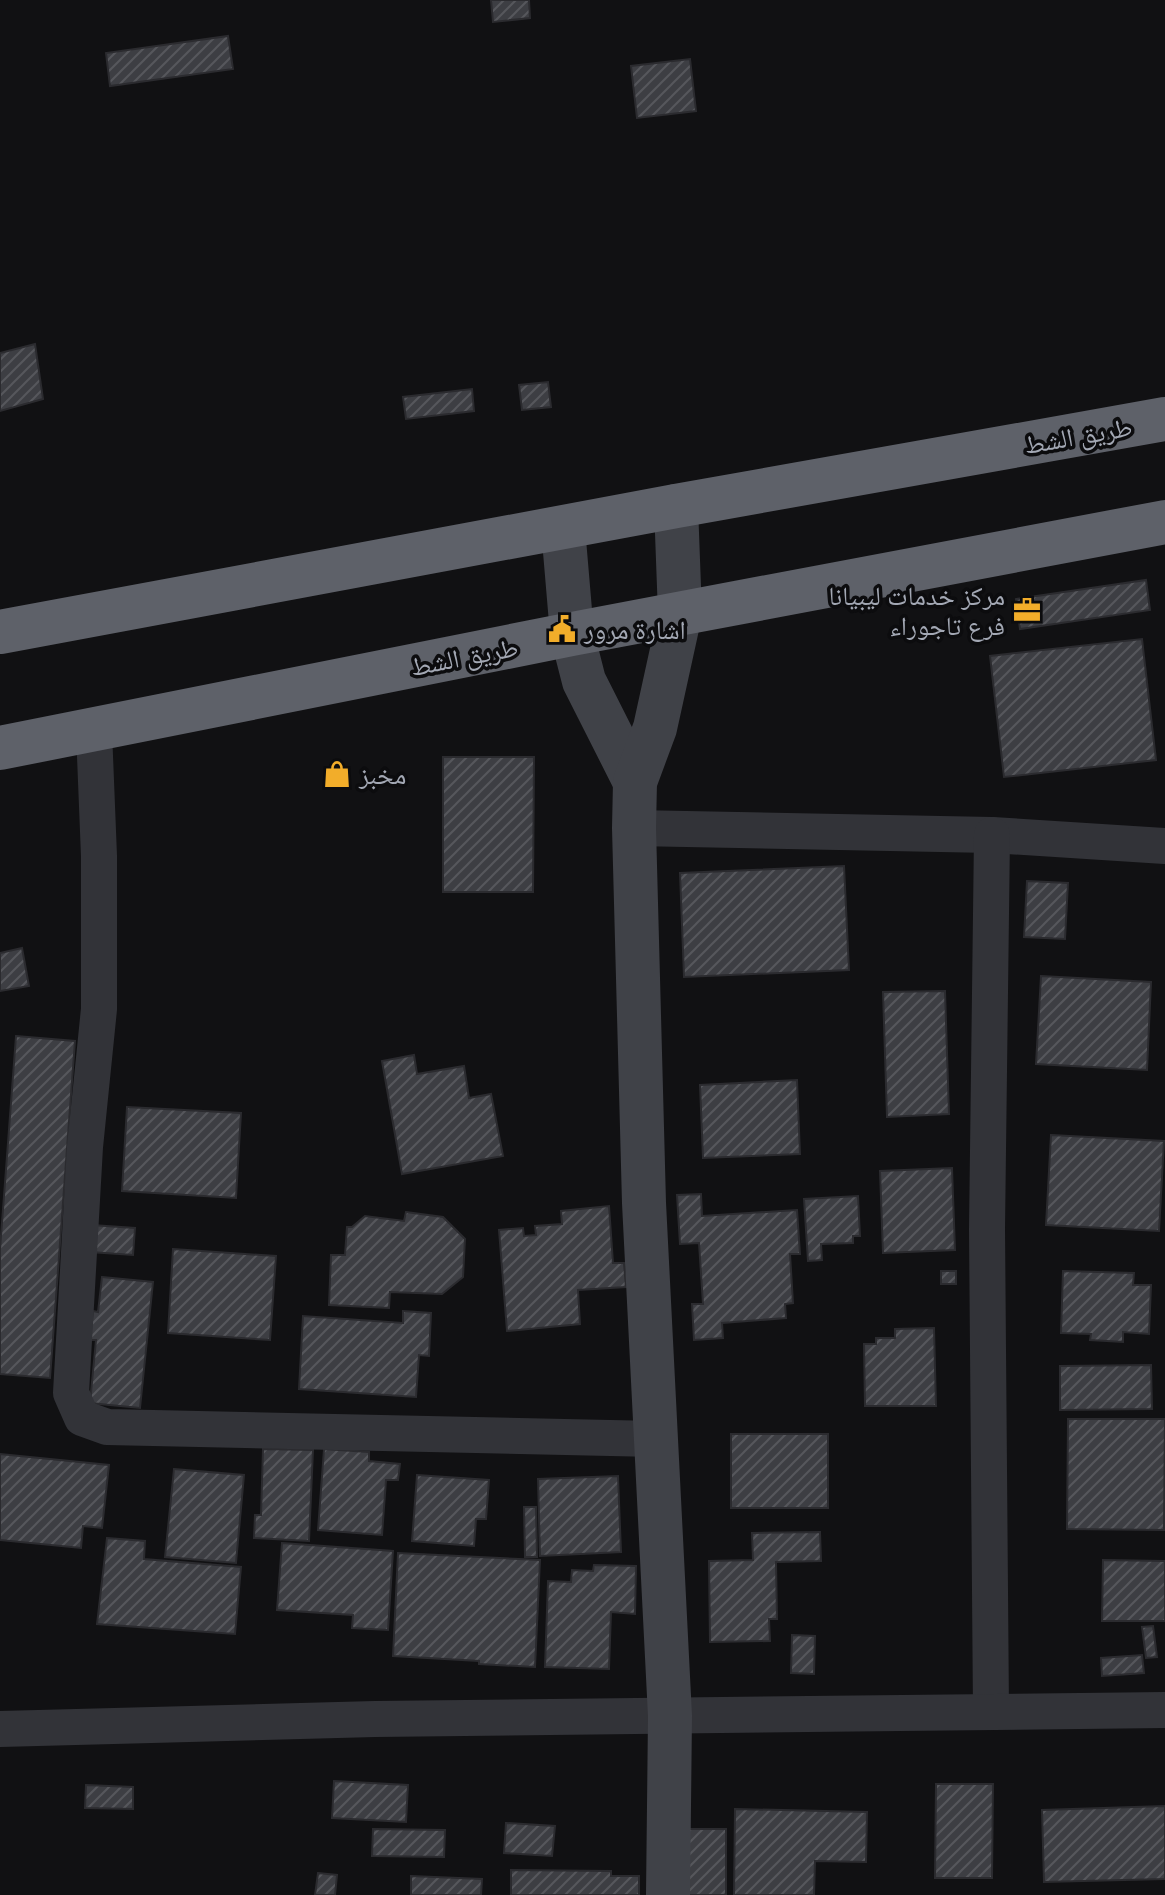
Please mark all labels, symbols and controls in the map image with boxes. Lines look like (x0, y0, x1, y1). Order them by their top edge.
street label: طريق الشط (1022, 410, 1135, 461)
place label: مركز خدمات ليبيانا فرع تاجوراء (829, 579, 1005, 642)
office icon: مركز خدمات ليبيانا فرع تاجوراء (1012, 595, 1042, 625)
place label: اشارة مرور (583, 613, 686, 645)
public building icon: اشارة مرور (547, 614, 577, 644)
street label: طريق الشط (407, 630, 521, 683)
place label: مخبز (358, 758, 406, 790)
shop icon: مخبز (322, 759, 352, 789)

